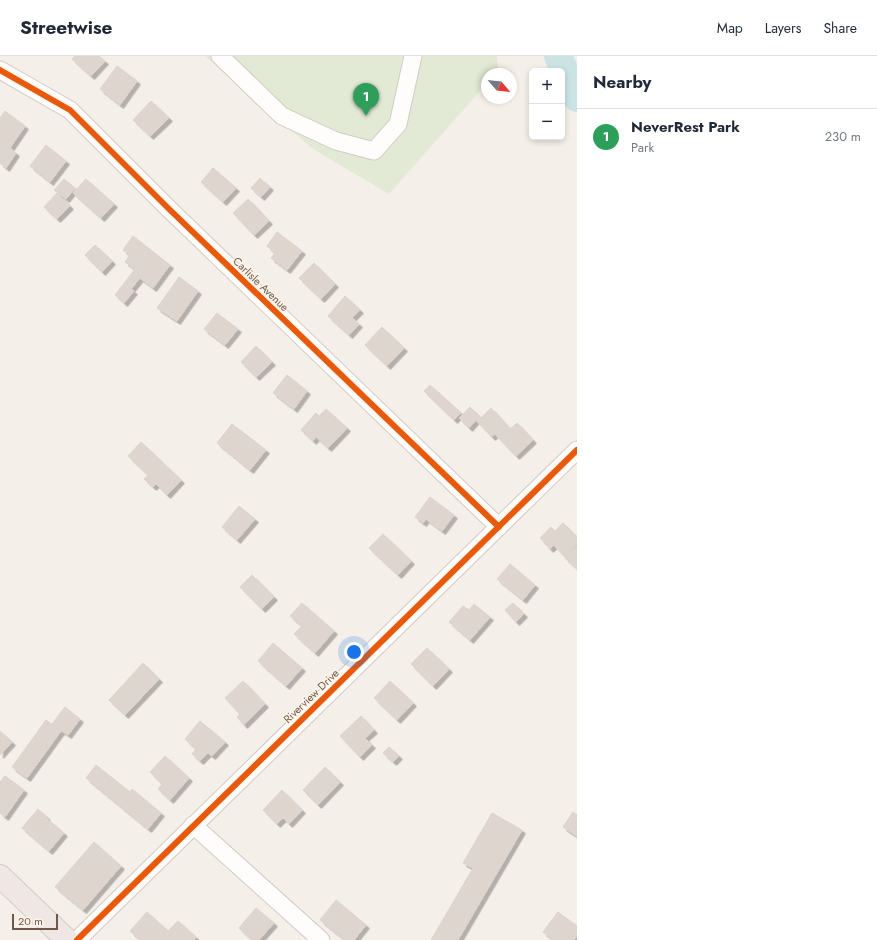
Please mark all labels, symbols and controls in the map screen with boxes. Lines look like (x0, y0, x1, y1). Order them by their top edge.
text: Streetwise (20, 14, 113, 41)
text: Map (717, 18, 743, 38)
text: Layers (765, 18, 801, 38)
text: Share (823, 18, 857, 38)
north arrow (481, 68, 517, 104)
map controls (529, 68, 565, 140)
button: + (529, 68, 565, 104)
text: Nearby (593, 70, 651, 94)
pin: 1 (353, 83, 379, 116)
button: − (529, 104, 565, 140)
text: NeverRest Park (631, 116, 740, 138)
text: 1 (603, 127, 609, 146)
text: 230 m (825, 127, 861, 146)
text: Park (631, 138, 654, 157)
street label: Carlisle Avenue (229, 253, 293, 315)
your location (344, 642, 364, 662)
street label: Riverview Drive (280, 665, 343, 727)
scale bar (12, 912, 58, 931)
text: 20 m (18, 913, 43, 929)

